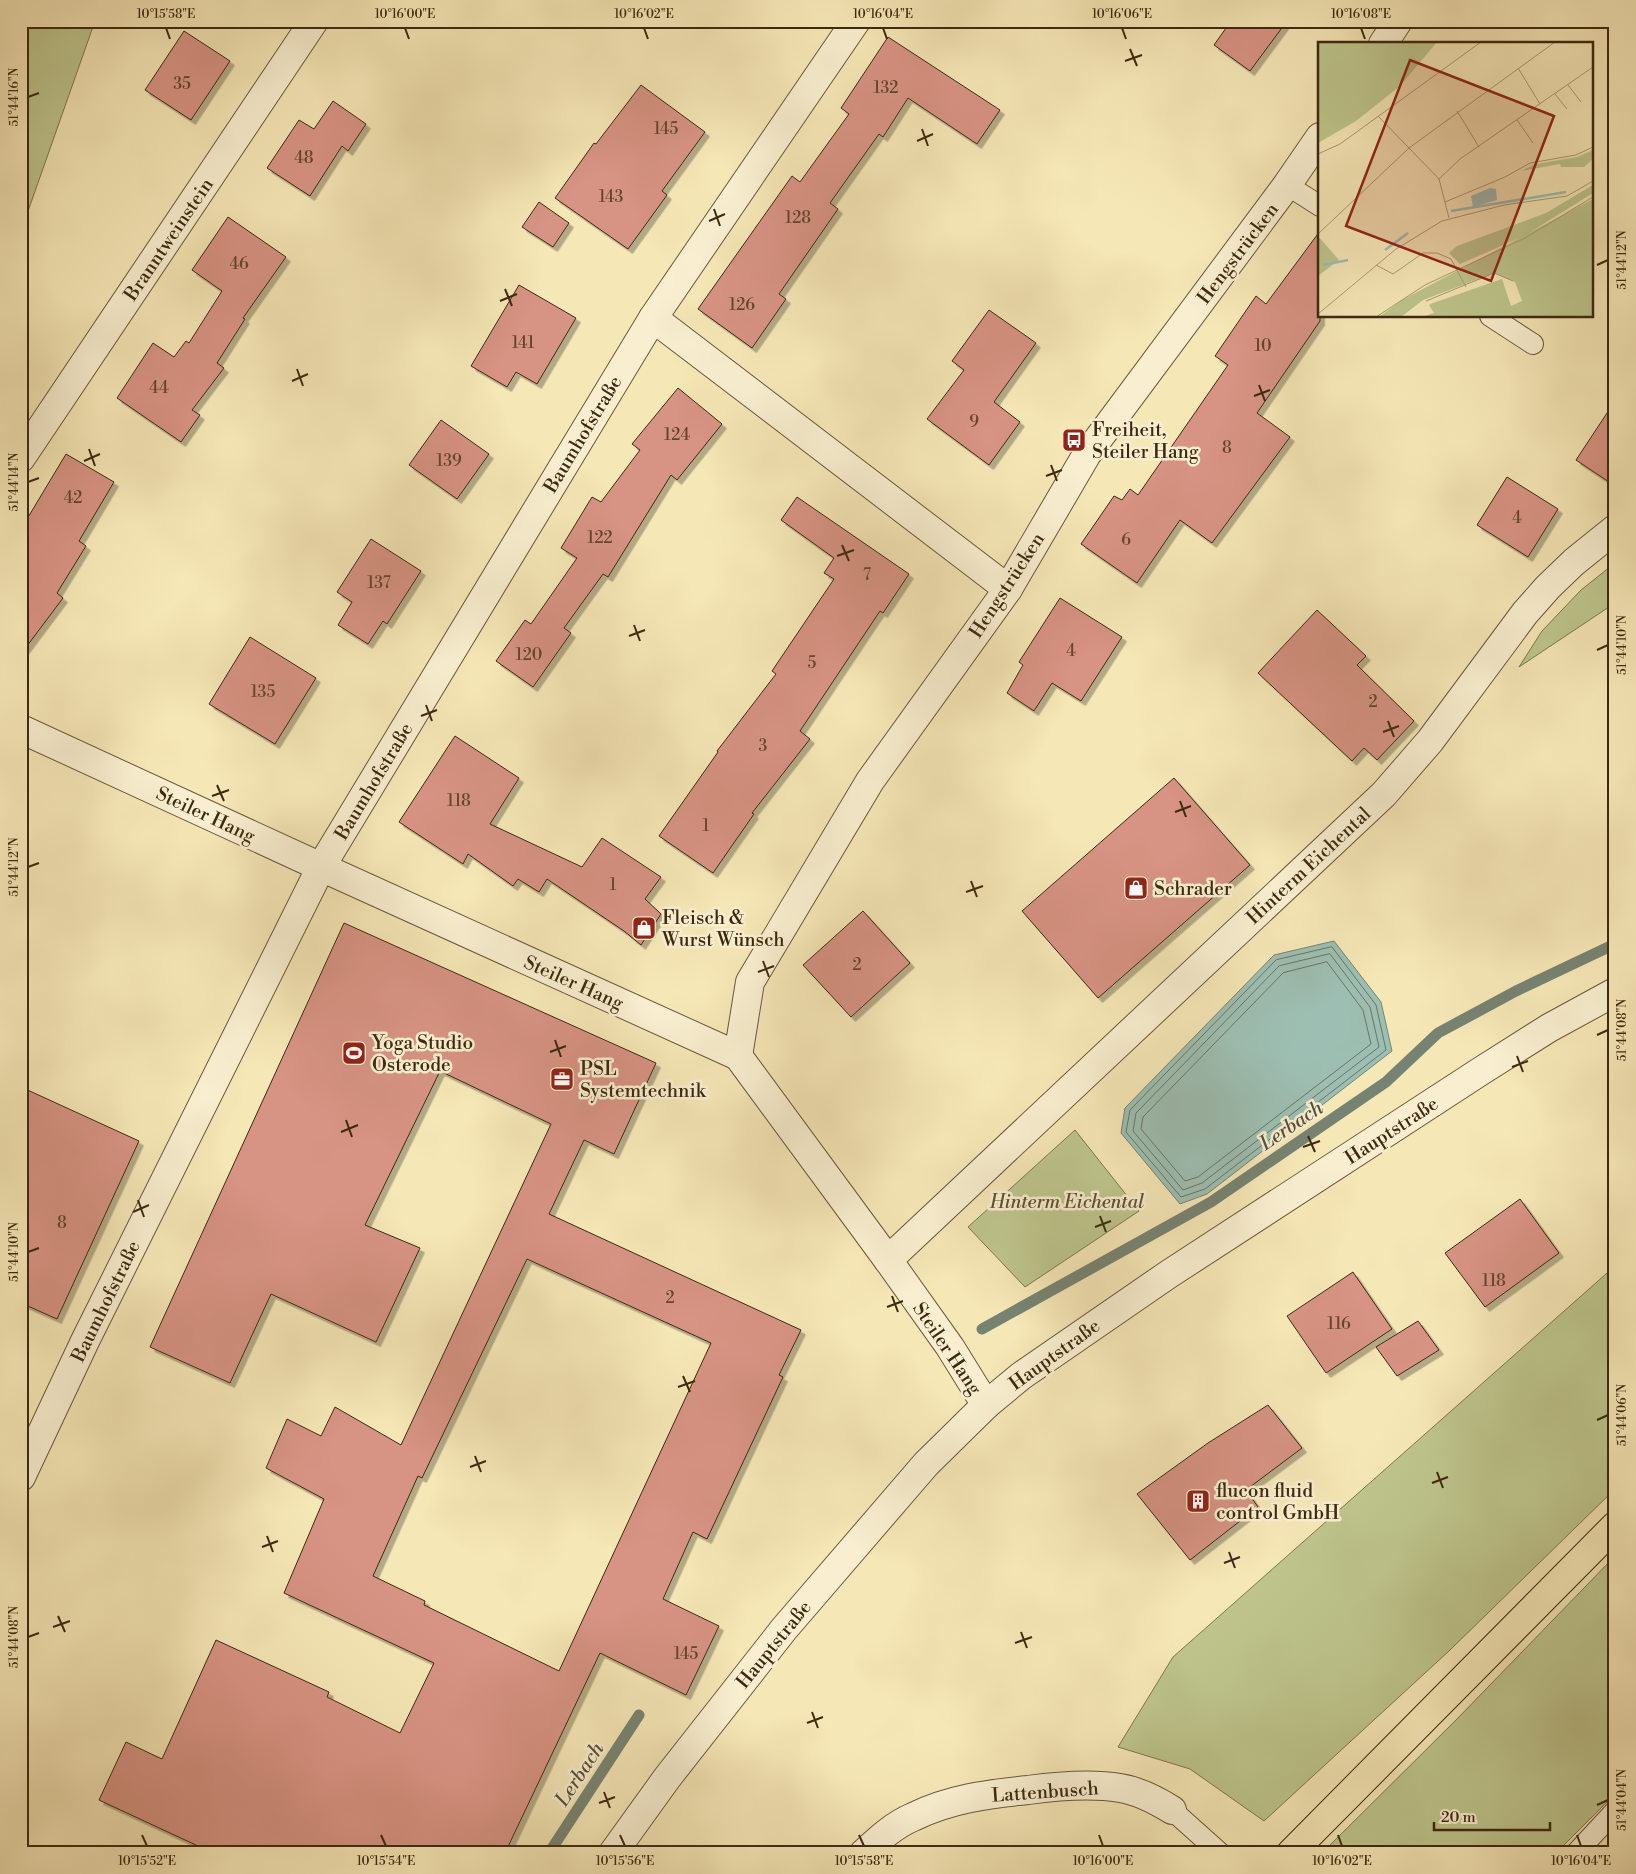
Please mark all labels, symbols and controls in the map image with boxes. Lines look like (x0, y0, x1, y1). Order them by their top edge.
text: 10°15'58"E (137, 7, 195, 22)
text: 10°16'00"E (375, 7, 435, 22)
text: 10°16'02"E (614, 7, 674, 22)
text: 10°16'04"E (853, 7, 913, 22)
text: 10°16'06"E (1092, 7, 1152, 22)
text: 10°16'08"E (1331, 7, 1391, 22)
inset map (1318, 42, 1594, 318)
text: 51°44'16"N (7, 67, 22, 127)
house number: 35 (173, 74, 191, 94)
house number: 132 (874, 78, 898, 98)
house number: 145 (654, 119, 678, 139)
house number: 48 (294, 148, 314, 168)
street label: Branntweinstein (118, 174, 219, 306)
house number: 143 (599, 187, 623, 207)
street label: Hengstrücken (1192, 198, 1284, 309)
house number: 128 (785, 208, 811, 228)
text: 51°44'12"N (1615, 230, 1630, 290)
house number: 46 (229, 254, 249, 274)
house number: 126 (729, 295, 755, 315)
house number: 141 (512, 333, 534, 353)
house number: 10 (1255, 336, 1272, 356)
street label: Baumhofstraße (538, 372, 627, 498)
house number: 44 (149, 378, 169, 398)
house number: 9 (969, 412, 979, 432)
place label: Freiheit, Steiler Hang (1092, 418, 1199, 464)
house number: 124 (664, 425, 690, 445)
bus stop icon: Freiheit, Steiler Hang (1061, 427, 1087, 453)
house number: 8 (1222, 438, 1232, 458)
house number: 139 (436, 451, 462, 471)
text: 51°44'14"N (7, 453, 22, 511)
house number: 42 (64, 488, 82, 508)
house number: 4 (1512, 508, 1522, 528)
house number: 122 (587, 528, 613, 548)
street label: Hengstrücken (964, 528, 1050, 643)
house number: 6 (1121, 530, 1131, 550)
house number: 7 (863, 565, 871, 585)
house number: 137 (367, 573, 391, 593)
text: 51°44'10"N (1615, 615, 1630, 675)
house number: 4 (1066, 641, 1076, 661)
house number: 120 (516, 645, 542, 665)
house number: 5 (808, 653, 817, 673)
house number: 135 (251, 682, 275, 702)
house number: 2 (1368, 692, 1378, 712)
street label: Baumhofstraße (329, 719, 418, 845)
house number: 3 (759, 736, 768, 756)
street label: Steiler Hang (152, 781, 259, 848)
house number: 118 (447, 791, 471, 811)
street label: Hinterm Eichental (1241, 802, 1376, 930)
house number: 1 (703, 816, 710, 836)
text: 51°44'12"N (7, 837, 22, 897)
house number: 1 (610, 875, 617, 895)
shop icon: Schrader (1123, 875, 1149, 901)
place label: Schrader (1154, 877, 1232, 901)
place label: Fleisch & Wurst Wünsch (661, 906, 785, 952)
shop icon: Fleisch & Wurst Wünsch (631, 915, 657, 941)
street label: Steiler Hang (520, 950, 627, 1016)
house number: 2 (852, 955, 862, 975)
text: 51°44'08"N (1615, 999, 1630, 1061)
place label: Yoga Studio Osterode (371, 1031, 473, 1077)
sports icon: Yoga Studio Osterode (341, 1040, 367, 1066)
place label: PSL Systemtechnik (580, 1057, 707, 1103)
office icon: PSL Systemtechnik (549, 1066, 575, 1092)
street label: Hauptstraße (1340, 1092, 1443, 1170)
water label: Lerbach (1255, 1096, 1329, 1157)
park label: Hinterm Eichental (989, 1190, 1144, 1214)
house number: 8 (57, 1213, 67, 1233)
text: 51°44'10"N (7, 1222, 22, 1282)
street label: Baumhofstraße (66, 1237, 146, 1367)
house number: 118 (1482, 1271, 1506, 1291)
house number: 2 (665, 1288, 675, 1308)
street label: Steiler Hang (907, 1298, 987, 1400)
street label: Hauptstraße (1004, 1314, 1105, 1396)
house number: 116 (1327, 1314, 1351, 1334)
text: 51°44'06"N (1615, 1384, 1630, 1446)
place label: flucon fluid control GmbH (1216, 1479, 1339, 1525)
building icon: flucon fluid control GmbH (1185, 1488, 1211, 1514)
street label: Hauptstraße (731, 1596, 817, 1694)
text: 51°44'08"N (7, 1606, 22, 1668)
house number: 145 (674, 1644, 698, 1664)
water label: Lerbach (550, 1737, 611, 1812)
text: 51°44'04"N (1615, 1769, 1630, 1831)
street label: Lattenbusch (991, 1776, 1099, 1808)
scale bar (1434, 1799, 1550, 1831)
text: 20 m (1441, 1808, 1476, 1827)
text: 10°15'52"E (118, 1854, 176, 1869)
text: 10°15'54"E (357, 1854, 415, 1869)
text: 10°15'56"E (596, 1854, 654, 1869)
text: 10°15'58"E (835, 1854, 893, 1869)
text: 10°16'00"E (1073, 1854, 1133, 1869)
text: 10°16'02"E (1312, 1854, 1372, 1869)
text: 10°16'04"E (1551, 1854, 1611, 1869)

